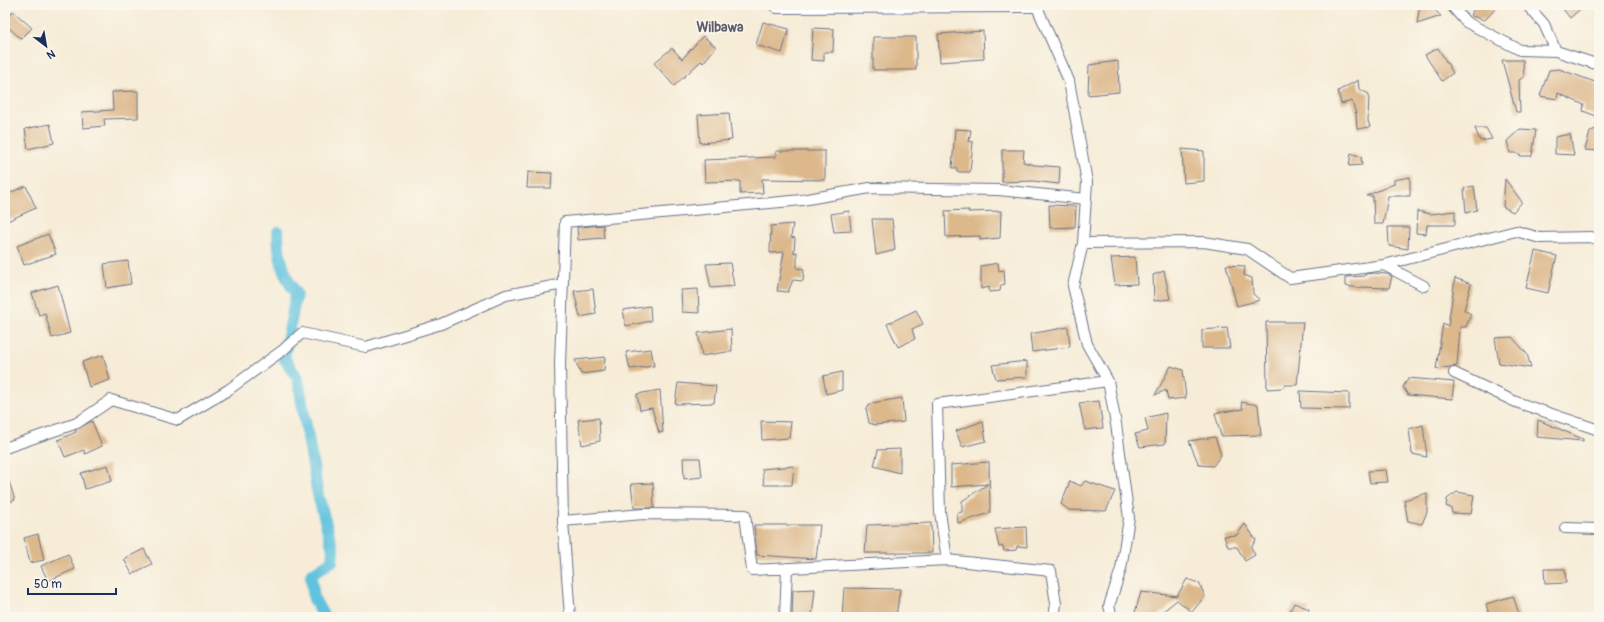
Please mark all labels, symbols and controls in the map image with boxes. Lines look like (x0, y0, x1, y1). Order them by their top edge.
district label: Wilbawa (696, 19, 744, 36)
north arrow (26, 26, 66, 66)
text: N (44, 47, 57, 62)
scale bar (28, 570, 116, 596)
text: 50 m (34, 577, 62, 592)

